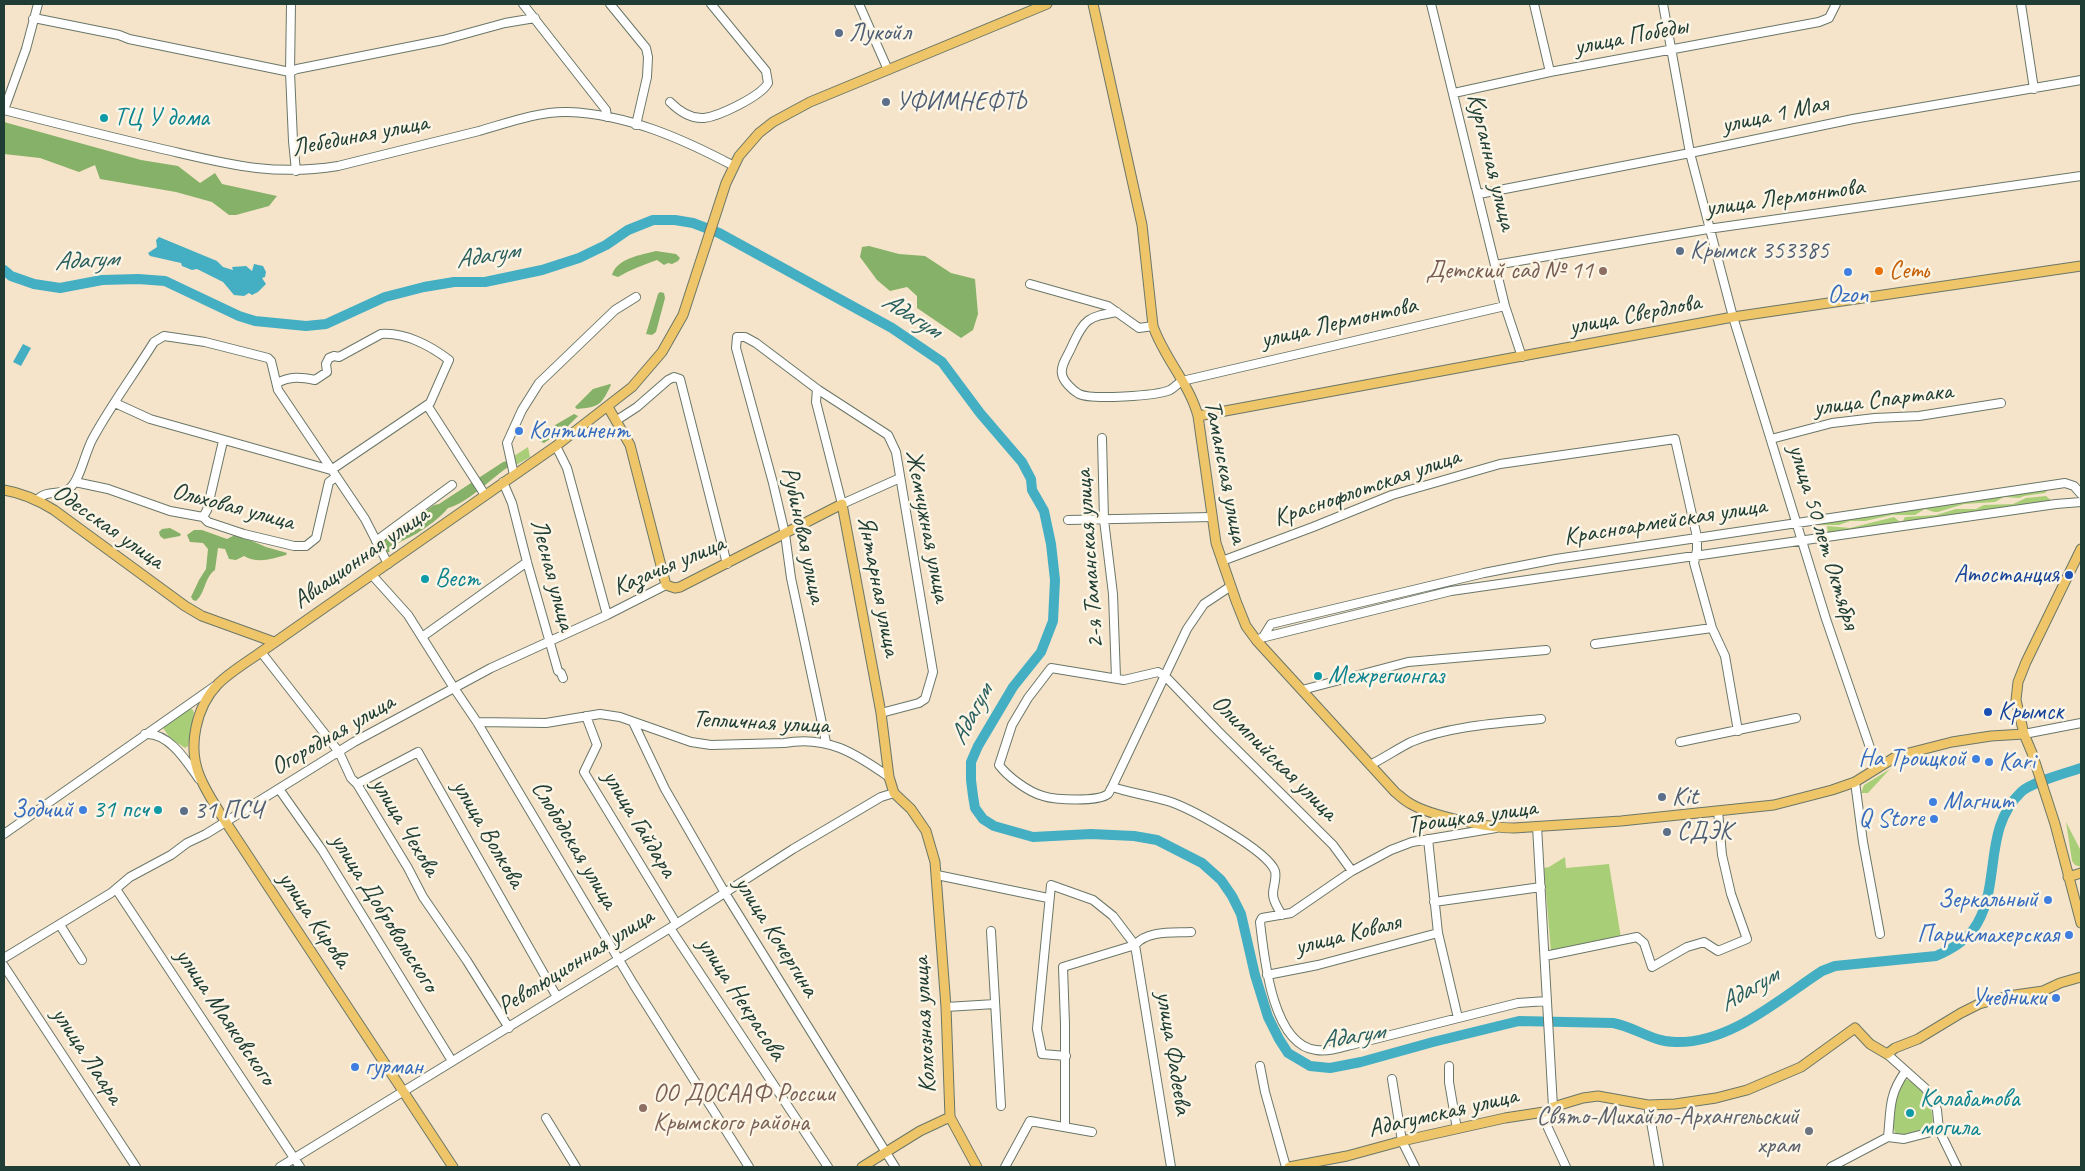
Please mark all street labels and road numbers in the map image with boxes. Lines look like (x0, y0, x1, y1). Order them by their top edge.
street label: улица Победы (1572, 11, 1690, 63)
street label: улица 1 Мая (1719, 89, 1831, 141)
street label: Курганная улица (1460, 90, 1522, 234)
street label: Лебединая улица (289, 108, 431, 164)
street label: улица Лермонтова (1704, 172, 1866, 224)
street label: улица Свердлова (1567, 288, 1703, 342)
street label: улица Лермонтова (1258, 290, 1420, 356)
street label: улица Спартака (1812, 377, 1954, 423)
street label: Таманская улица (1196, 398, 1254, 546)
street label: улица 50 лет Октября (1781, 441, 1865, 633)
street label: Краснофлотская улица (1270, 442, 1464, 534)
street label: Жемчужная улица (898, 447, 956, 605)
street label: Рубиновая улица (774, 464, 832, 606)
street label: 2-я Таманская улица (1069, 468, 1111, 650)
street label: Ольховая улица (168, 476, 298, 538)
street label: Одесская улица (46, 478, 170, 576)
street label: Красноармейская улица (1562, 491, 1768, 553)
street label: Авиационная улица (287, 500, 435, 616)
street label: Янтарная улица (850, 513, 906, 659)
street label: Лесная улица (523, 516, 581, 634)
street label: Казачья улица (608, 529, 730, 603)
street label: Огородная улица (266, 688, 400, 782)
street label: Олимпийская улица (1204, 688, 1344, 828)
street label: Тепличная улица (692, 704, 830, 742)
street label: улица Гайдара (595, 765, 683, 883)
street label: улица Чехова (364, 772, 446, 882)
street label: улица Волкова (445, 774, 531, 894)
street label: Слободская улица (524, 775, 624, 915)
street label: Троицкая улица (1405, 793, 1539, 841)
street label: улица Добровольского (323, 828, 445, 998)
street label: улица Кирова (271, 866, 357, 974)
street label: улица Кочергина (727, 871, 825, 1003)
street label: Революционная улица (493, 902, 659, 1022)
street label: улица Коваля (1292, 907, 1404, 963)
street label: улица Некрасова (690, 931, 792, 1067)
street label: улица Маяковского (168, 943, 282, 1091)
street label: Колхозная улица (906, 956, 944, 1094)
street label: улица Фадеева (1148, 989, 1198, 1117)
street label: улица Лаара (45, 1002, 129, 1110)
street label: Адагумская улица (1365, 1081, 1521, 1145)

